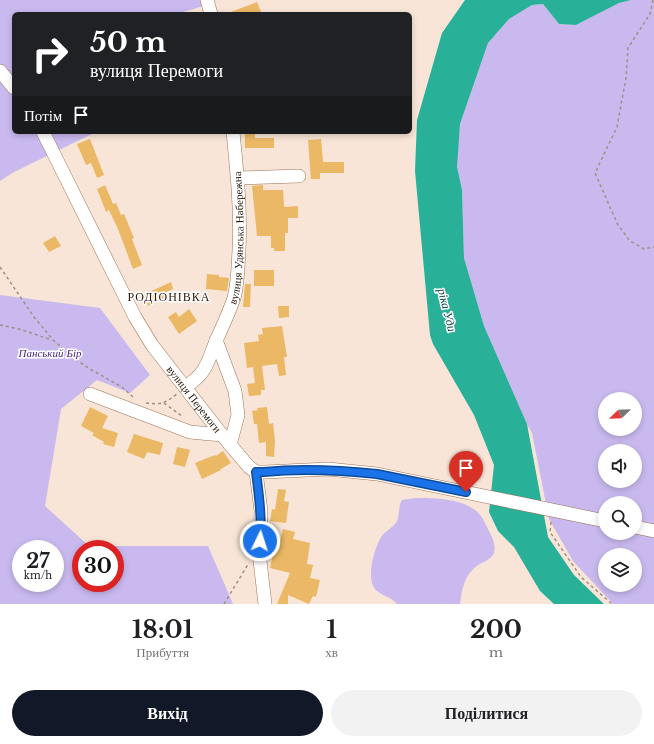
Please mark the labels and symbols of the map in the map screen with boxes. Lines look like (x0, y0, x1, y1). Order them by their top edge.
street label: вулиця Удянська Набережна (225, 171, 247, 306)
water label: ріка Уди (435, 286, 460, 333)
district label: РОДІОНІВКА (127, 289, 211, 304)
park label: Панський Бір (17, 346, 82, 360)
street label: вулиця Перемоги (164, 363, 225, 436)
north arrow (598, 392, 642, 436)
pin (449, 451, 483, 492)
position arrow (239, 520, 281, 562)
speed limit sign: 30 (72, 540, 124, 592)

